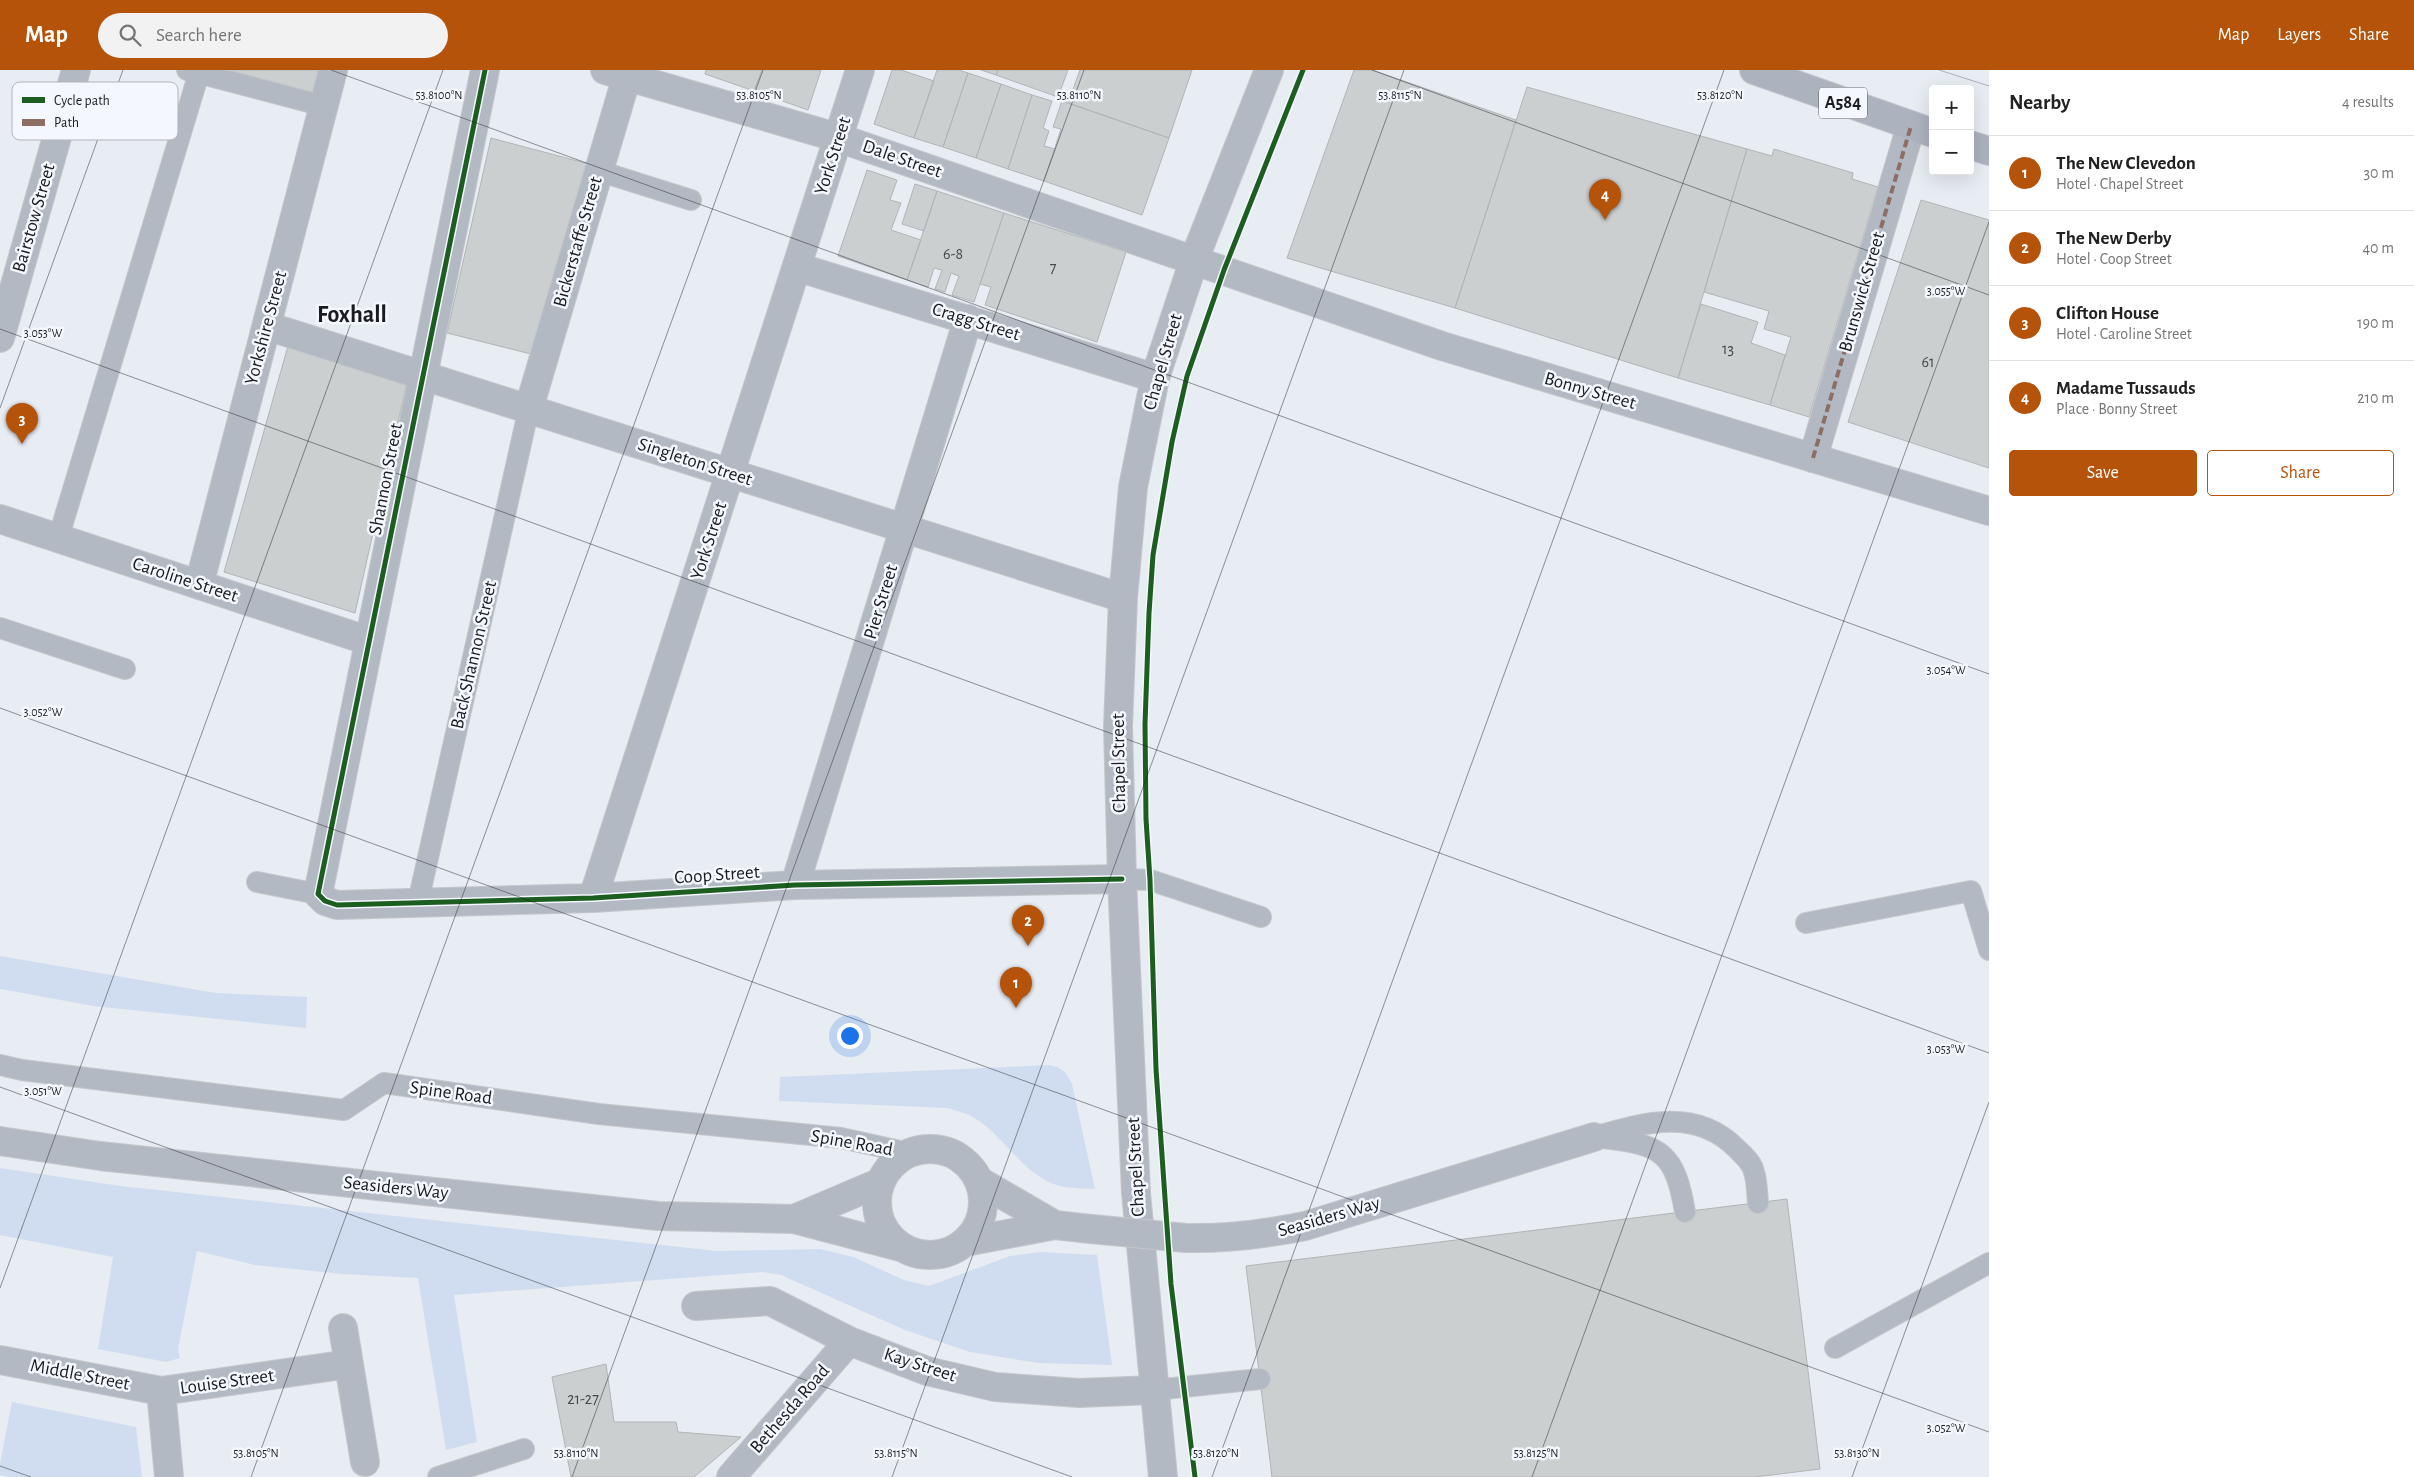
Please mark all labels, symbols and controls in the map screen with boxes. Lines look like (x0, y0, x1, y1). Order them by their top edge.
search box (98, 13, 448, 58)
icon: search (116, 21, 144, 49)
text: Map (25, 23, 68, 47)
text: Search here (156, 26, 242, 45)
text: Map (2218, 26, 2249, 44)
text: Layers (2277, 26, 2321, 44)
text: Share (2349, 26, 2389, 44)
legend (12, 82, 178, 140)
map controls (1929, 85, 1974, 175)
button: + (1929, 85, 1974, 130)
road number: A584 (1819, 87, 1867, 118)
text: 53.8100°N (416, 89, 462, 101)
text: 53.8105°N (736, 89, 782, 101)
text: 53.8110°N (1057, 89, 1101, 101)
text: 53.8115°N (1378, 89, 1422, 101)
text: 53.8120°N (1697, 89, 1743, 101)
text: Nearby (2009, 92, 2070, 113)
text: Cycle path (54, 94, 110, 108)
text: 4 results (2342, 94, 2394, 110)
street label: York Street (812, 115, 854, 197)
text: Path (54, 116, 79, 130)
button: − (1929, 130, 1974, 175)
street label: Dale Street (860, 137, 944, 181)
text: The New Clevedon (2056, 154, 2196, 173)
street label: Bairstow Street (9, 161, 59, 275)
text: 1 (2022, 165, 2028, 181)
text: 30 m (2364, 165, 2394, 181)
street label: Bickerstaffe Street (550, 175, 606, 309)
text: Hotel · Chapel Street (2056, 176, 2183, 192)
pin: 4 (1589, 179, 1621, 220)
text: The New Derby (2056, 229, 2172, 248)
street label: Brunswick Street (1836, 230, 1888, 354)
text: 2 (2021, 240, 2029, 256)
text: 40 m (2362, 240, 2394, 256)
house number: 6-8 (943, 246, 963, 262)
text: Hotel · Coop Street (2056, 251, 2172, 267)
house number: 7 (1050, 260, 1057, 276)
street label: Yorkshire Street (242, 269, 290, 387)
text: 3.055°W (1927, 285, 1966, 297)
street label: Cragg Street (930, 300, 1022, 344)
district label: Foxhall (317, 303, 387, 327)
text: Clifton House (2056, 304, 2159, 323)
street label: Chapel Street (1140, 312, 1186, 412)
text: 3 (2022, 315, 2028, 331)
text: 190 m (2357, 315, 2394, 331)
text: Hotel · Caroline Street (2056, 326, 2192, 342)
text: 3.053°W (24, 327, 62, 339)
house number: 13 (1722, 341, 1734, 357)
house number: 61 (1921, 354, 1935, 370)
street label: Bonny Street (1542, 369, 1638, 413)
text: Madame Tussauds (2056, 379, 2195, 398)
text: 4 (2021, 390, 2029, 406)
text: 210 m (2357, 390, 2394, 406)
text: Place · Bonny Street (2056, 401, 2177, 417)
pin: 3 (6, 403, 38, 444)
street label: Shannon Street (366, 421, 406, 537)
street label: Singleton Street (636, 435, 754, 489)
button: Save (2009, 450, 2197, 496)
button: Share (2207, 450, 2394, 496)
street label: York Street (688, 500, 730, 582)
street label: Caroline Street (130, 554, 240, 606)
street label: Pier Street (861, 562, 901, 642)
street label: Back Shannon Street (448, 579, 500, 731)
text: 3.054°W (1926, 664, 1966, 676)
text: 3.052°W (24, 706, 63, 718)
street label: Chapel Street (1109, 713, 1129, 813)
street label: Coop Street (674, 863, 760, 887)
pin: 2 (1012, 905, 1044, 946)
pin: 1 (1000, 967, 1032, 1008)
your location (837, 1023, 863, 1049)
text: 3.053°W (1927, 1043, 1965, 1055)
street label: Spine Road (409, 1078, 493, 1108)
text: 3.051°W (24, 1085, 62, 1097)
street label: Chapel Street (1124, 1117, 1148, 1217)
street label: Spine Road (810, 1126, 895, 1160)
street label: Seasiders Way (343, 1173, 449, 1203)
street label: Seasiders Way (1276, 1193, 1382, 1241)
street label: Kay Street (882, 1344, 958, 1386)
street label: Middle Street (29, 1356, 131, 1394)
street label: Bethesda Road (747, 1361, 833, 1457)
street label: Louise Street (179, 1366, 275, 1398)
house number: 21-27 (567, 1391, 599, 1407)
text: 3.052°W (1927, 1422, 1966, 1434)
text: 53.8105°N (233, 1447, 279, 1459)
text: 53.8110°N (554, 1447, 598, 1459)
text: 53.8115°N (874, 1447, 918, 1459)
text: 53.8120°N (1193, 1447, 1239, 1459)
text: 53.8125°N (1514, 1447, 1558, 1459)
text: 53.8130°N (1834, 1447, 1880, 1459)

